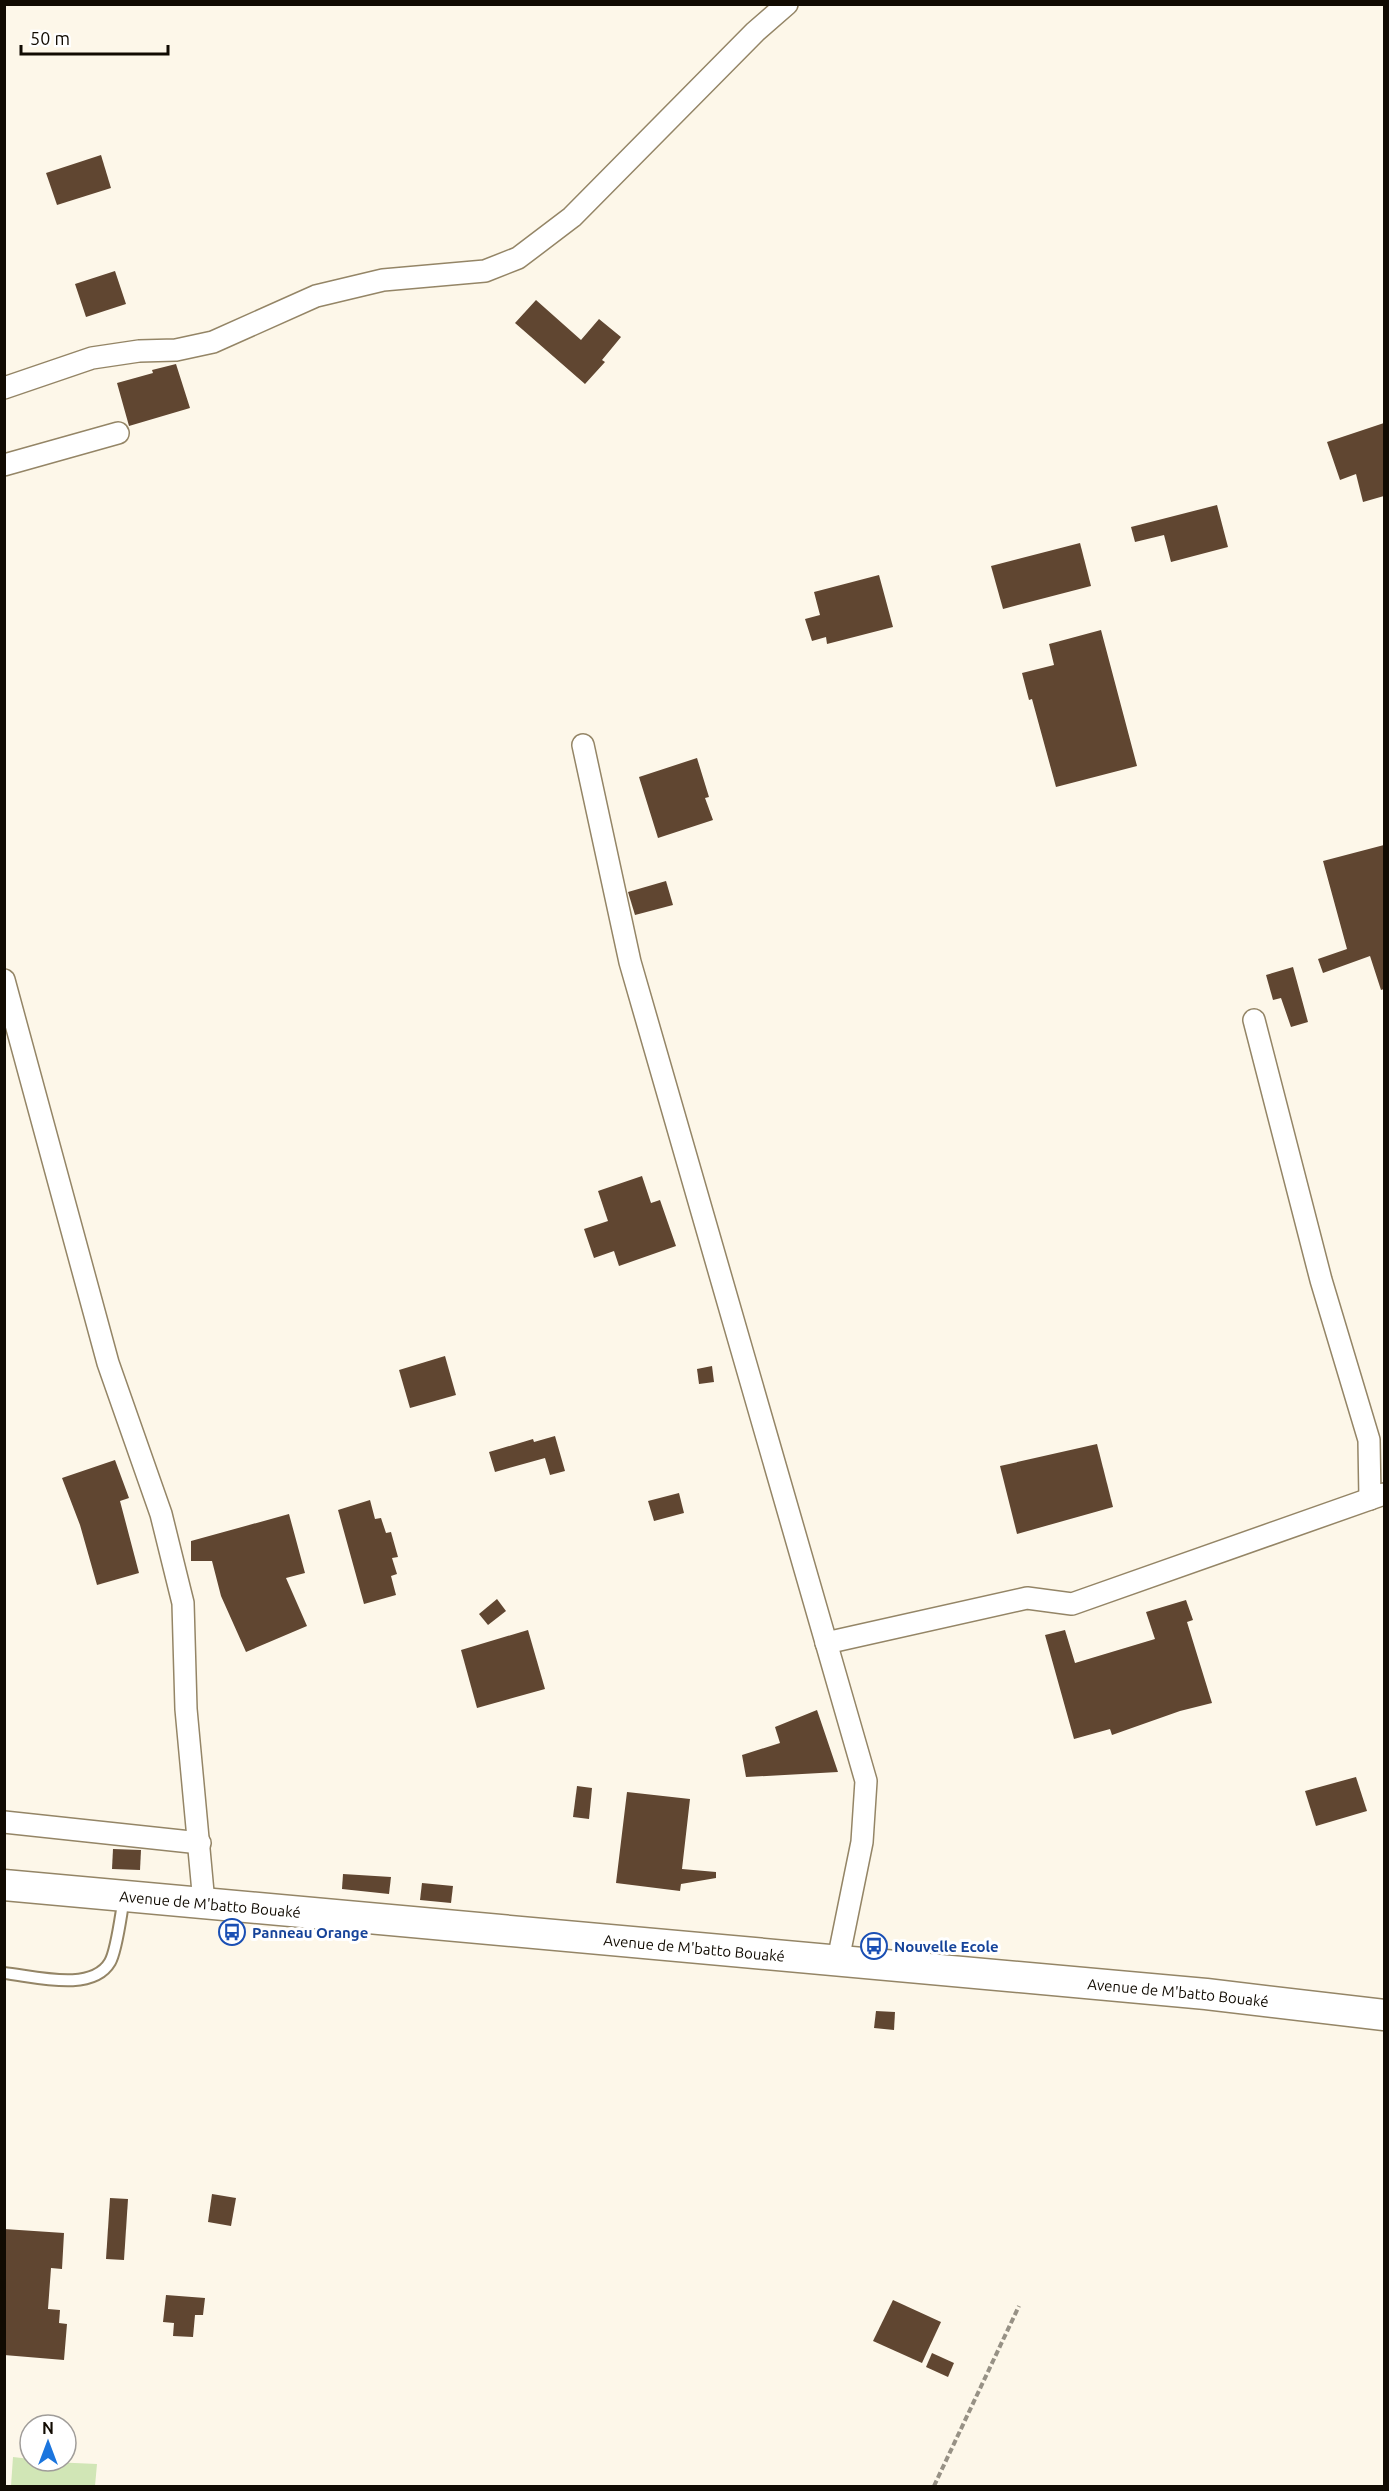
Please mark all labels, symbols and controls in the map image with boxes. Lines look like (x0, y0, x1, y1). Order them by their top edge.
scale bar (21, 18, 168, 56)
text: 50 m (30, 28, 70, 48)
street label: Avenue de M'batto Bouaké (119, 1887, 302, 1920)
bus stop icon: Panneau Orange (217, 1917, 247, 1947)
place label: Panneau Orange (252, 1924, 368, 1941)
street label: Avenue de M'batto Bouaké (603, 1931, 786, 1964)
bus stop icon: Nouvelle Ecole (859, 1931, 889, 1961)
place label: Nouvelle Ecole (894, 1938, 999, 1955)
street label: Avenue de M'batto Bouaké (1087, 1975, 1270, 2010)
north arrow (18, 2413, 78, 2473)
text: N (42, 2419, 54, 2437)

